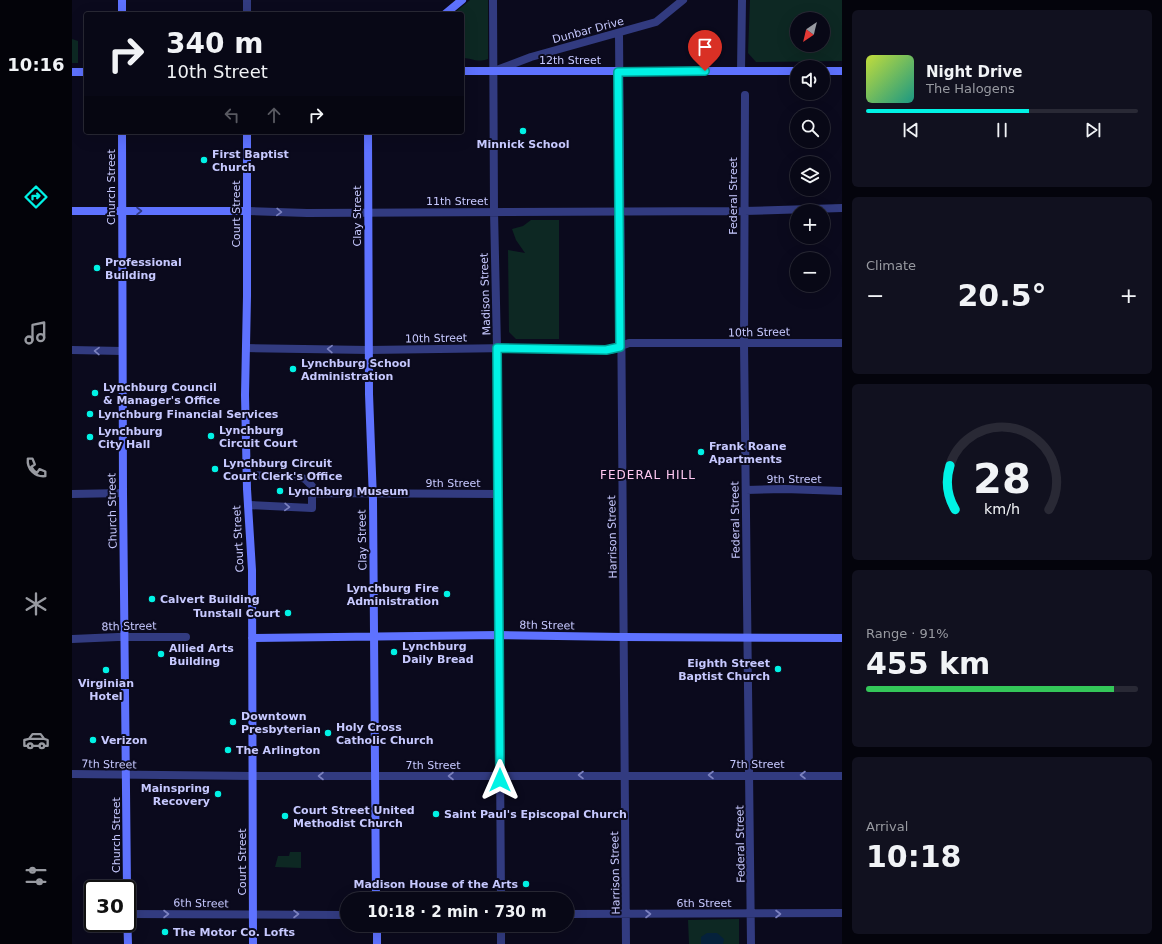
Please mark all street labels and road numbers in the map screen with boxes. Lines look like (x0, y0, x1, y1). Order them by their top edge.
street label: Dunbar Drive (551, 15, 626, 46)
street label: 12th Street (539, 54, 602, 67)
street label: Church Street (105, 148, 118, 225)
street label: Federal Street (727, 157, 740, 235)
street label: Court Street (230, 180, 243, 248)
street label: Clay Street (351, 185, 364, 246)
street label: 11th Street (426, 195, 489, 208)
street label: Madison Street (478, 252, 493, 335)
street label: 10th Street (728, 325, 791, 340)
street label: 10th Street (405, 331, 468, 346)
street label: Church Street (105, 472, 120, 549)
street label: 9th Street (766, 473, 822, 486)
street label: 9th Street (425, 477, 481, 490)
street label: Federal Street (728, 480, 743, 559)
street label: Harrison Street (605, 495, 620, 579)
street label: Court Street (230, 504, 247, 573)
street label: Clay Street (355, 509, 370, 571)
street label: 8th Street (519, 619, 575, 632)
street label: 8th Street (101, 620, 157, 633)
street label: 7th Street (81, 758, 137, 771)
street label: 7th Street (729, 758, 785, 771)
street label: 7th Street (405, 759, 461, 772)
street label: Church Street (110, 796, 123, 873)
street label: Federal Street (733, 804, 748, 883)
street label: Court Street (236, 828, 249, 896)
street label: Harrison Street (608, 831, 623, 915)
street label: 6th Street (173, 897, 229, 910)
street label: 6th Street (676, 897, 732, 910)

